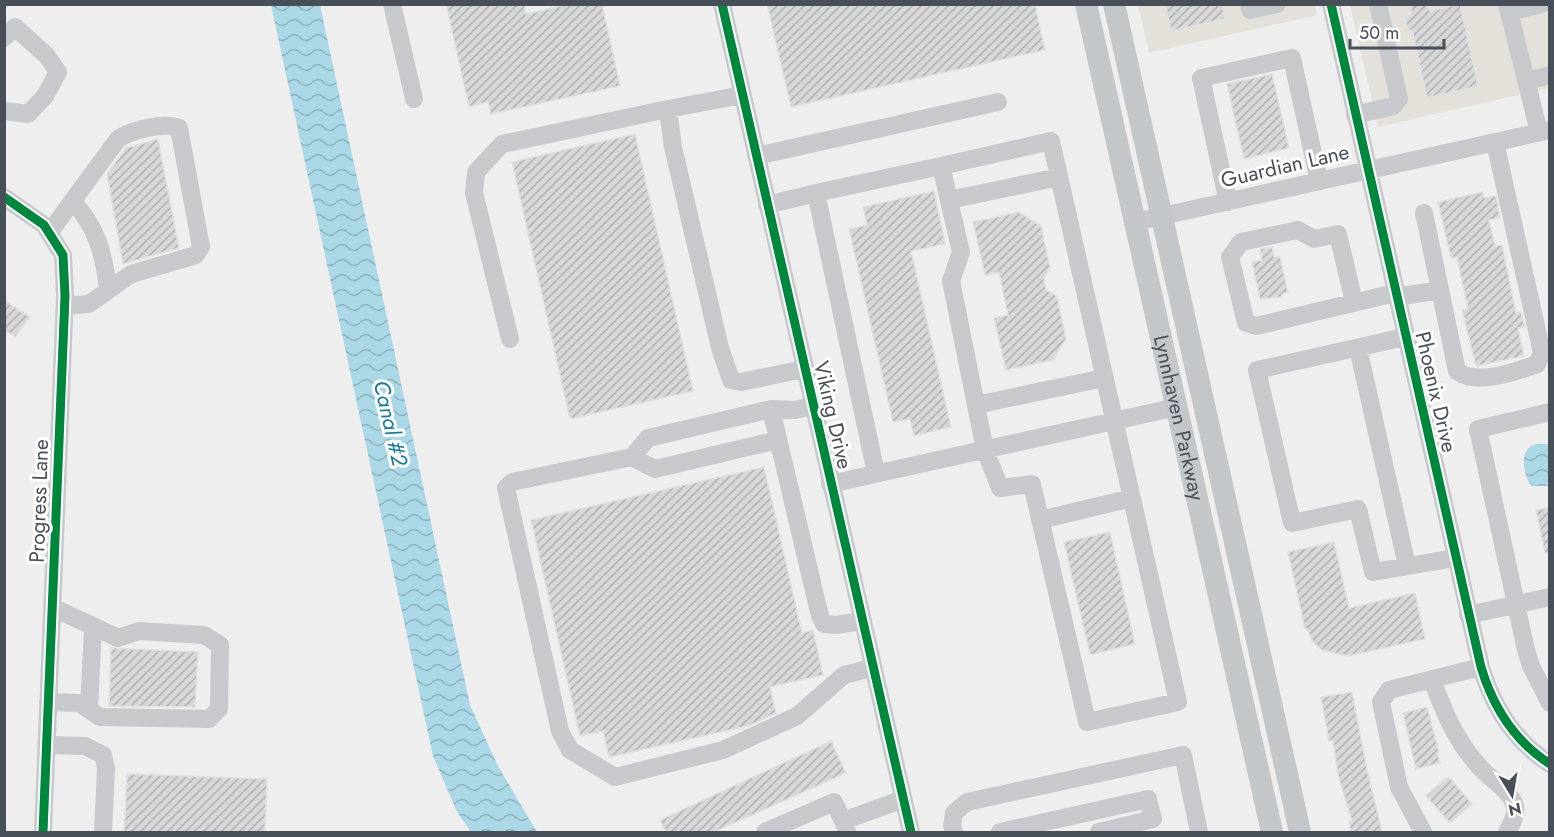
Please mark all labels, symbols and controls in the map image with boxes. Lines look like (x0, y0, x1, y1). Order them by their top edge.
scale bar (1350, 12, 1444, 50)
text: 50 m (1359, 20, 1399, 46)
street label: Guardian Lane (1218, 137, 1352, 195)
street label: Phoenix Drive (1408, 329, 1465, 456)
street label: Lynnhaven Parkway (1146, 332, 1212, 504)
street label: Viking Drive (806, 358, 860, 472)
water label: Canal #2 (366, 377, 417, 470)
street label: Progress Lane (22, 438, 56, 563)
north arrow (1482, 765, 1542, 825)
text: N (1506, 797, 1523, 822)

